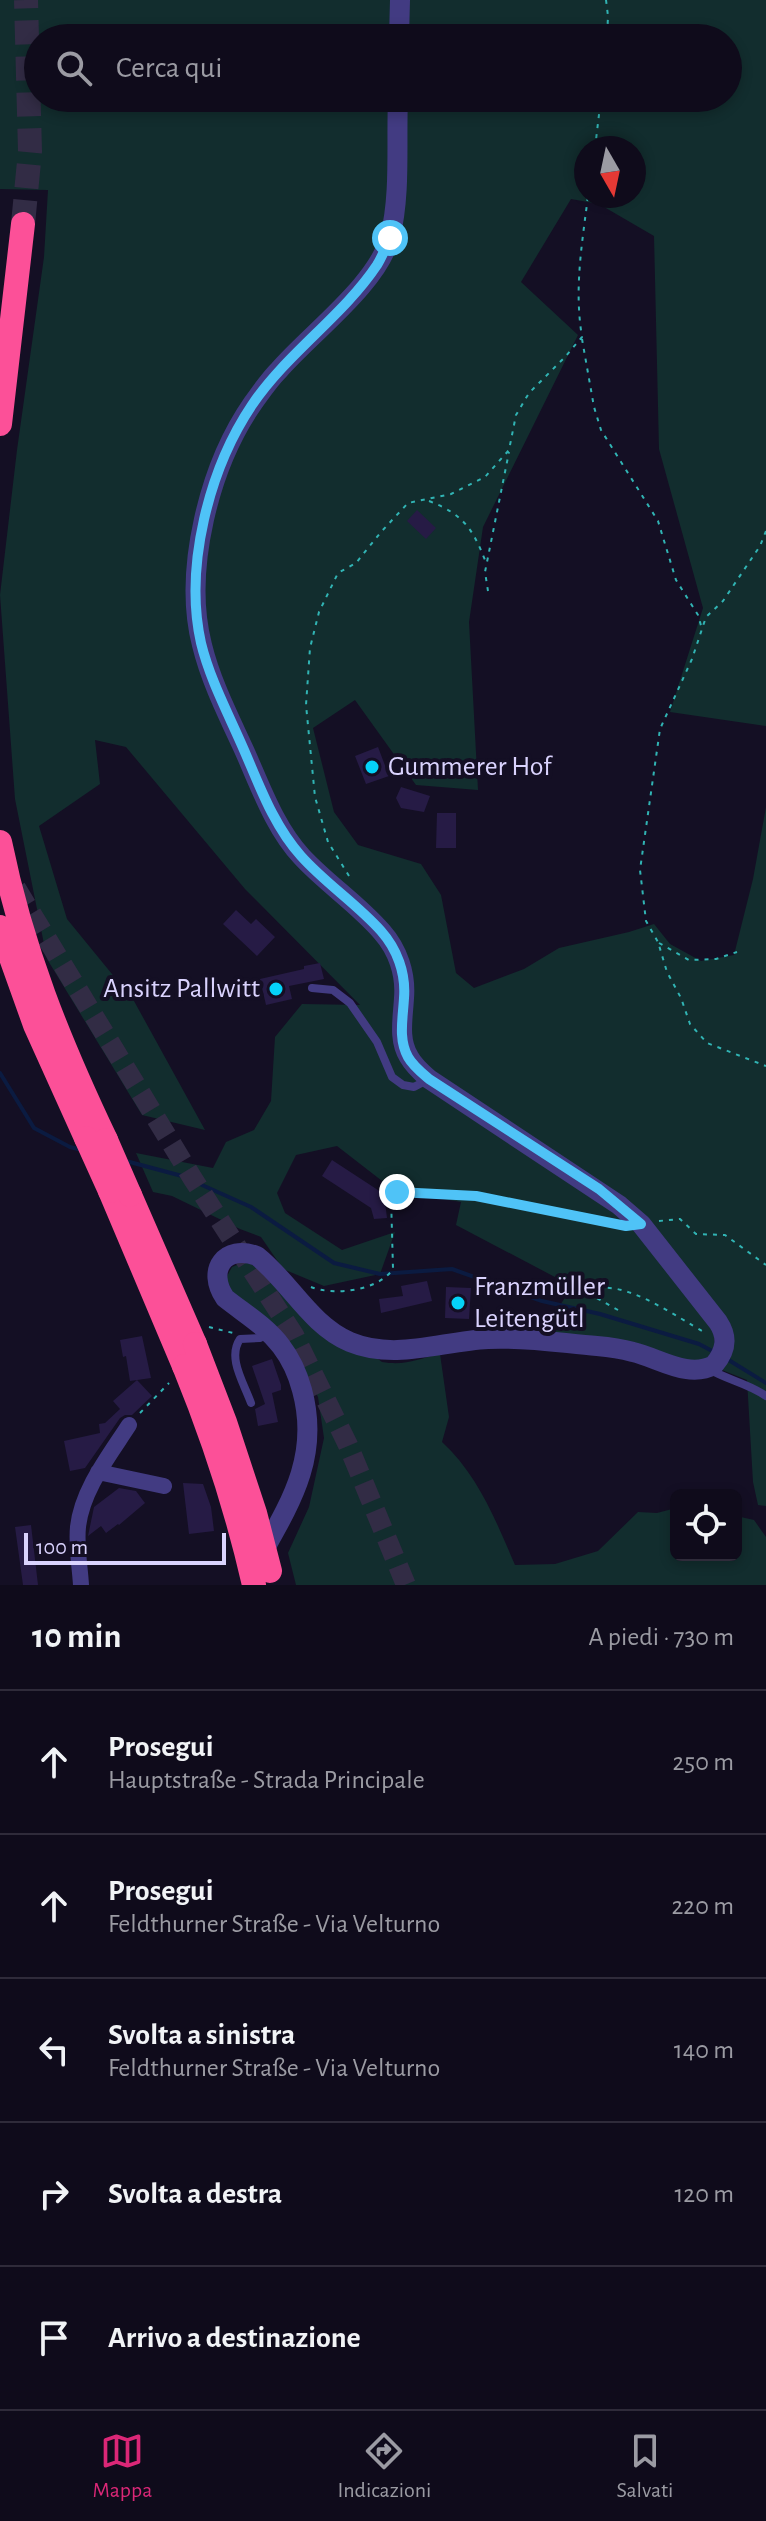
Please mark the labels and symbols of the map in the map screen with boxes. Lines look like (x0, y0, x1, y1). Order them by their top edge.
north arrow (574, 136, 646, 208)
route start (372, 220, 408, 256)
place label: Gummerer Hof (388, 753, 553, 781)
marker: Gummerer Hof (363, 758, 381, 776)
place label: Ansitz Pallwitt (103, 975, 260, 1003)
marker: Ansitz Pallwitt (267, 980, 285, 998)
route end (379, 1174, 415, 1210)
place label: Franzmüller Leitengütl (474, 1273, 605, 1333)
marker: Franzmüller Leitengütl (449, 1294, 467, 1312)
scale bar (24, 1529, 226, 1565)

